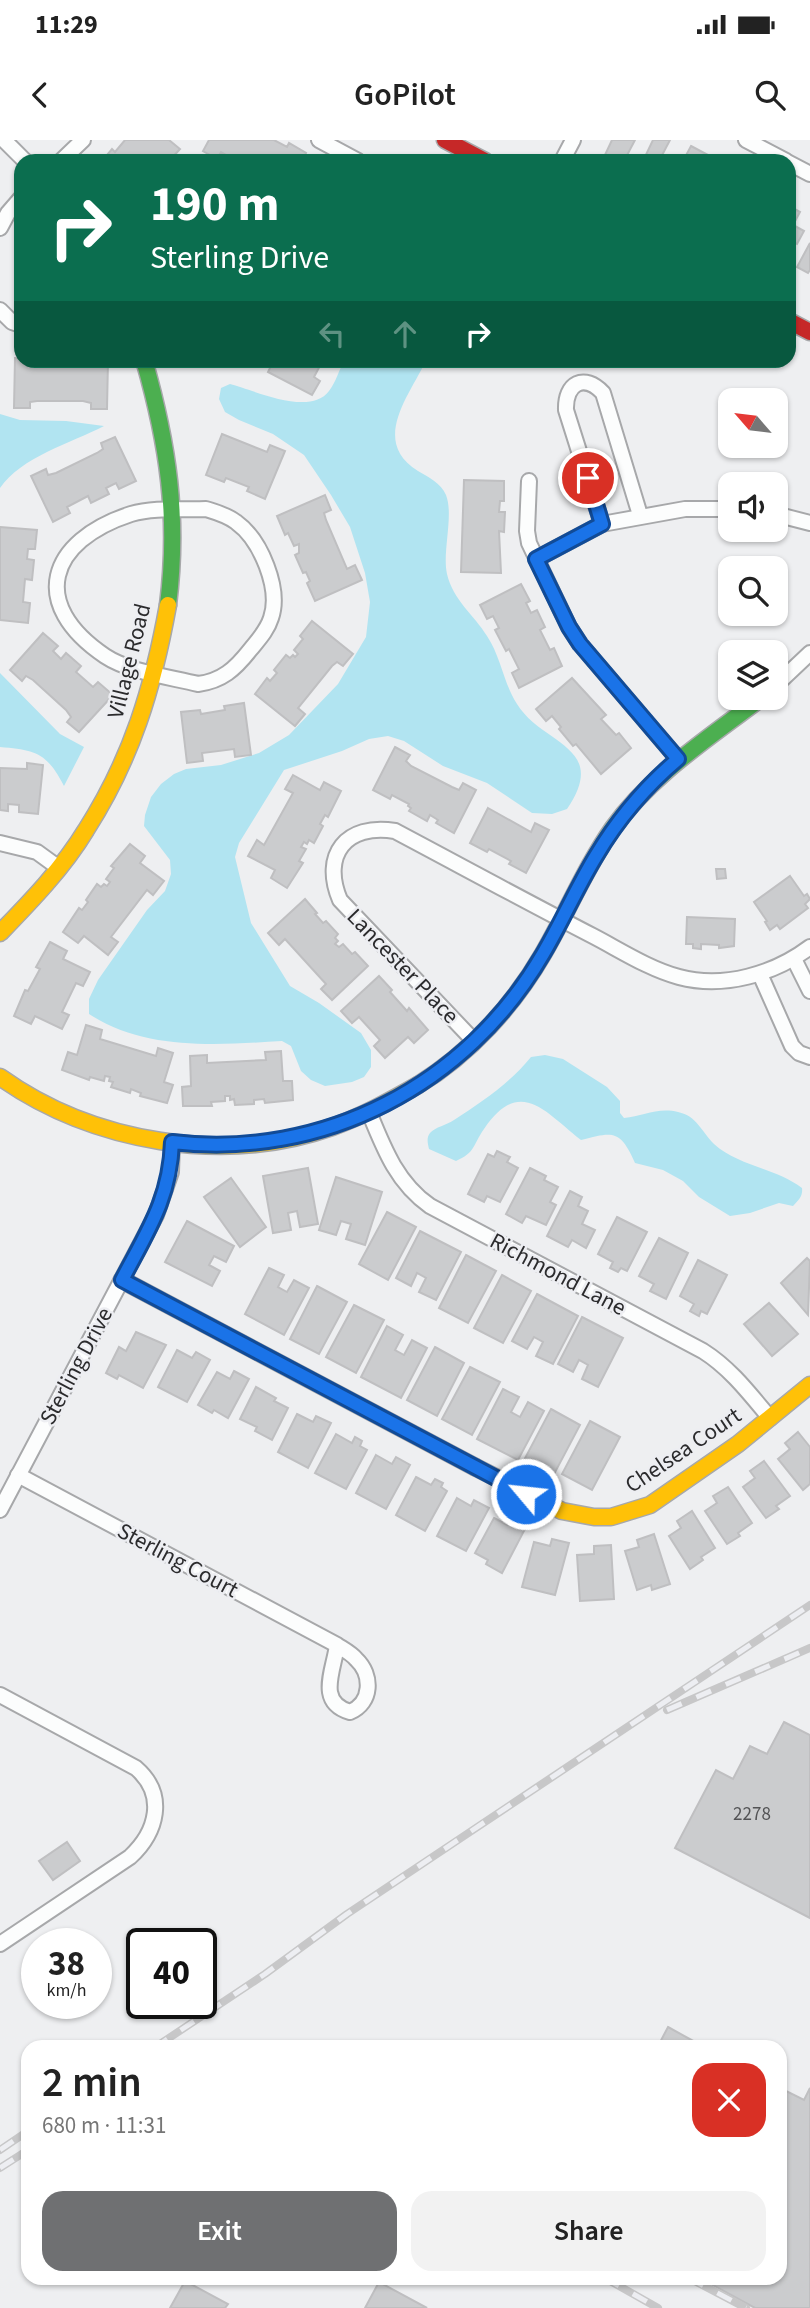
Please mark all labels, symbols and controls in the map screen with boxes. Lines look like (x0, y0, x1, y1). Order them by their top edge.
text: 11:29 (35, 6, 98, 43)
text: GoPilot (354, 72, 456, 118)
icon: back (21, 76, 59, 114)
icon: search (751, 76, 789, 114)
text: 190 m (150, 170, 279, 240)
icon: right (35, 182, 126, 273)
text: Sterling Drive (150, 235, 329, 281)
icon: left (313, 315, 351, 353)
icon: ahead (386, 315, 424, 353)
icon: right (459, 315, 497, 353)
north arrow (718, 388, 788, 458)
map controls (718, 388, 788, 710)
pin (558, 448, 618, 508)
icon: arrive (569, 459, 607, 497)
button: sound (718, 472, 788, 542)
button: search (718, 556, 788, 626)
street label: Village Road (99, 600, 159, 722)
button: layers (718, 640, 788, 710)
street label: Lancester Place (339, 901, 467, 1031)
street label: Richmond Lane (484, 1224, 632, 1324)
street label: Sterling Drive (31, 1301, 121, 1431)
street label: Chelsea Court (618, 1399, 748, 1501)
position arrow (489, 1457, 563, 1531)
street label: Sterling Court (112, 1514, 245, 1606)
house number: 2278 (733, 1801, 771, 1828)
speed limit sign: 40 (126, 1928, 217, 2019)
text: 38 (48, 1939, 85, 1989)
text: km/h (47, 1978, 86, 2003)
text: 2 min (42, 2053, 142, 2113)
button: close (692, 2063, 766, 2137)
text: 680 m · 11:31 (42, 2109, 166, 2142)
button: Exit (42, 2191, 397, 2271)
button: Share (411, 2191, 766, 2271)

